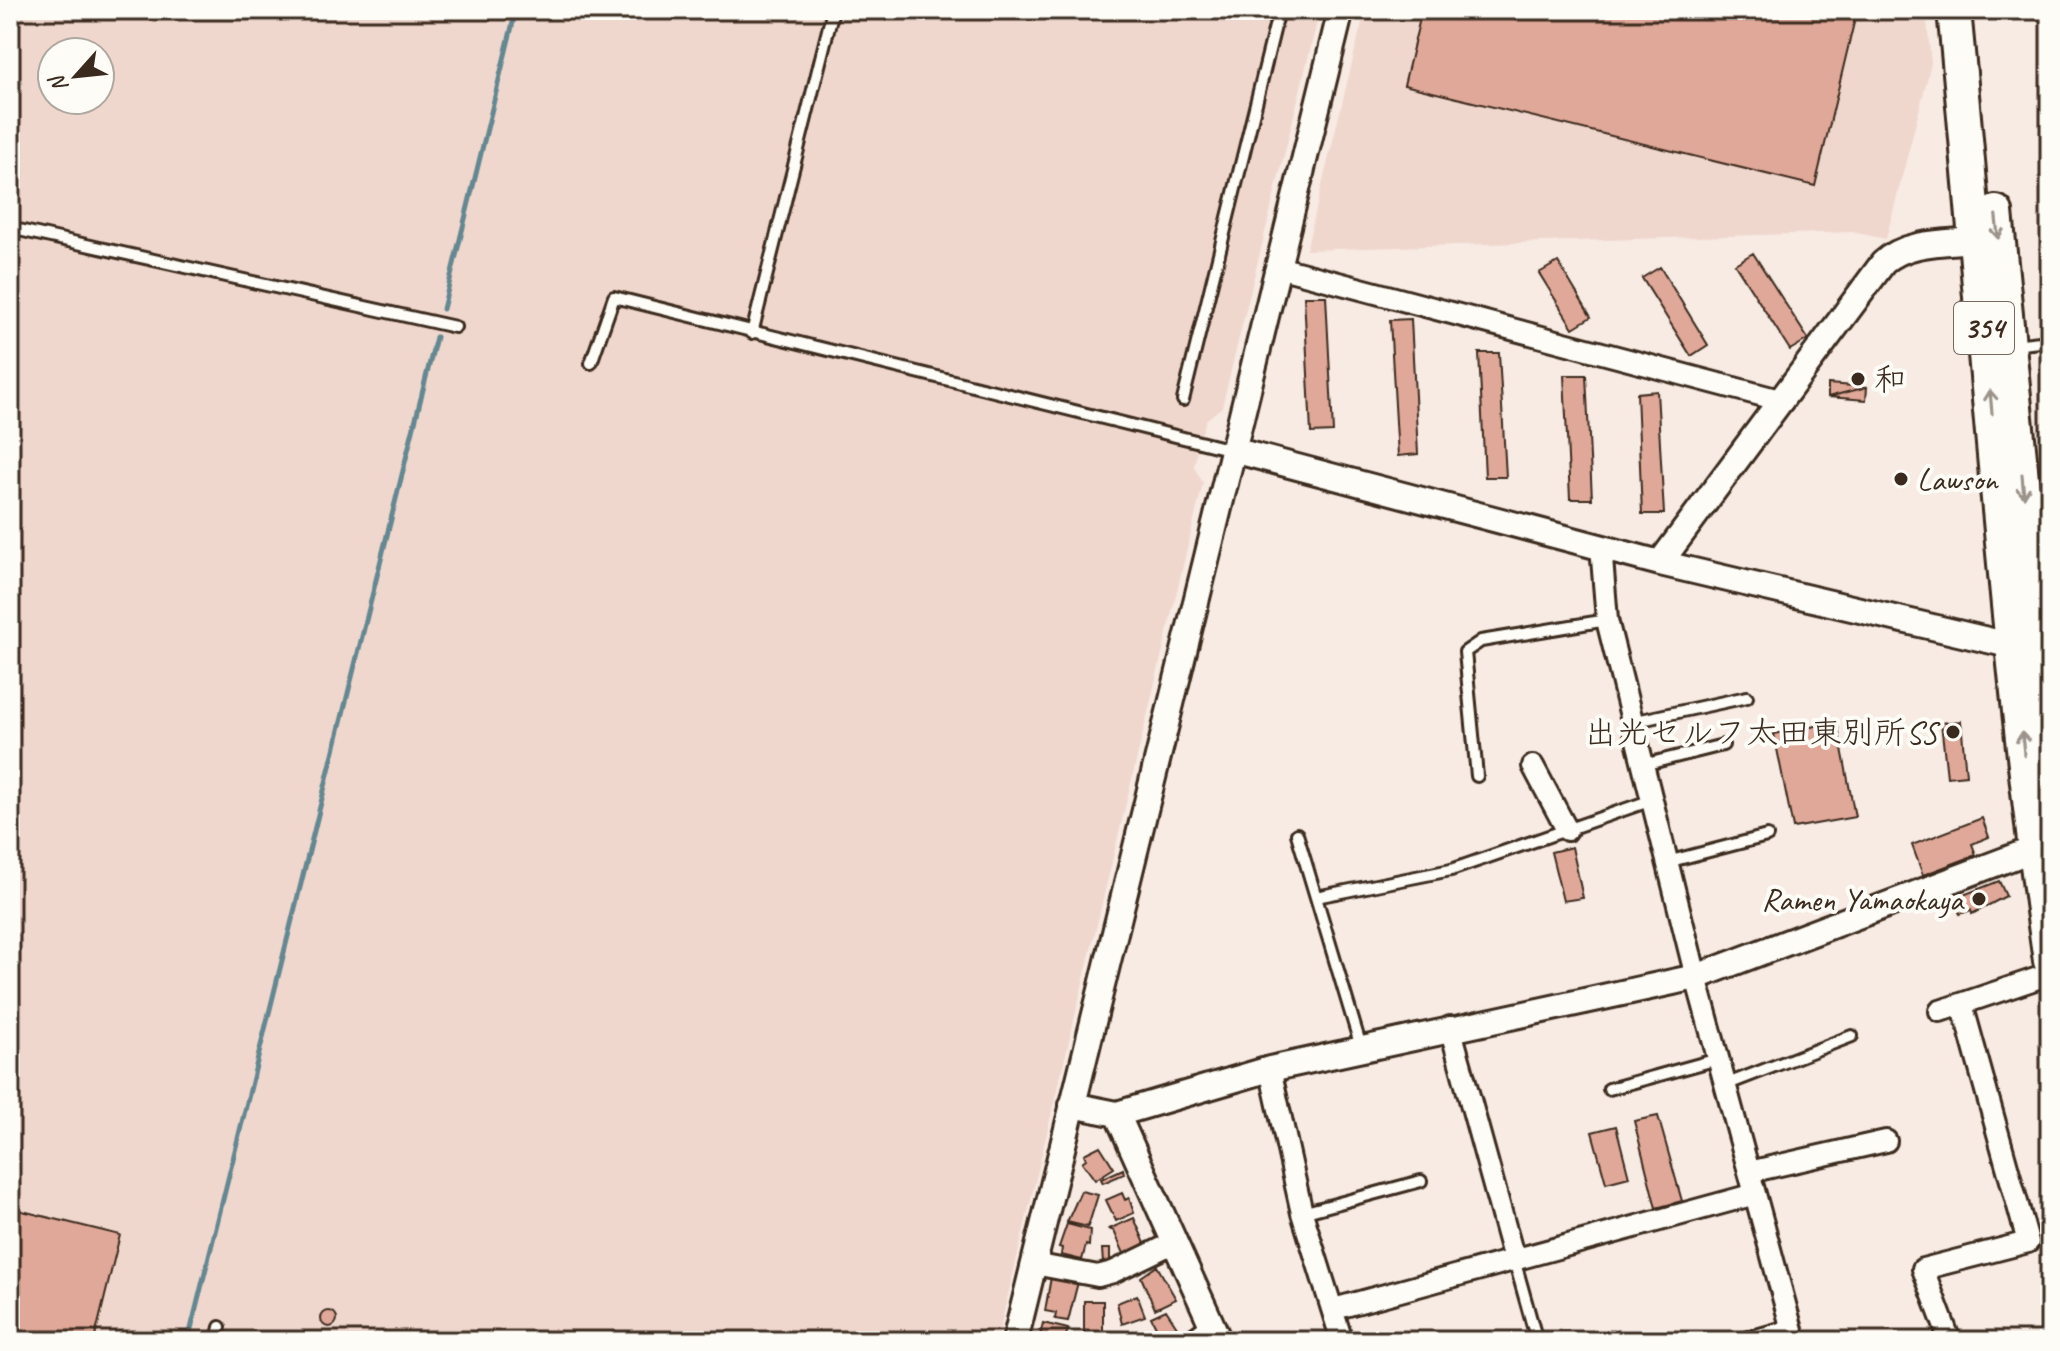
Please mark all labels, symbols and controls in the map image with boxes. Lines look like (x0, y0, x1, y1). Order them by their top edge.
north arrow (36, 36, 116, 116)
text: N (42, 69, 75, 97)
one-way arrow (1990, 213, 2005, 240)
road number: 354 (1954, 302, 2014, 354)
place label: 和 (1874, 359, 1906, 400)
marker: 和 (1849, 370, 1867, 388)
one-way arrow (1983, 389, 1998, 416)
place label: Lawson (1917, 459, 1999, 500)
marker: Lawson (1892, 470, 1910, 488)
one-way arrow (2015, 472, 2030, 499)
place label: 出光セルフ太田東別所SS (1585, 712, 1941, 753)
marker: 出光セルフ太田東別所SS (1944, 723, 1962, 741)
one-way arrow (2016, 731, 2031, 758)
place label: Ramen Yamaokaya (1761, 879, 1965, 920)
marker: Ramen Yamaokaya (1970, 890, 1988, 908)

